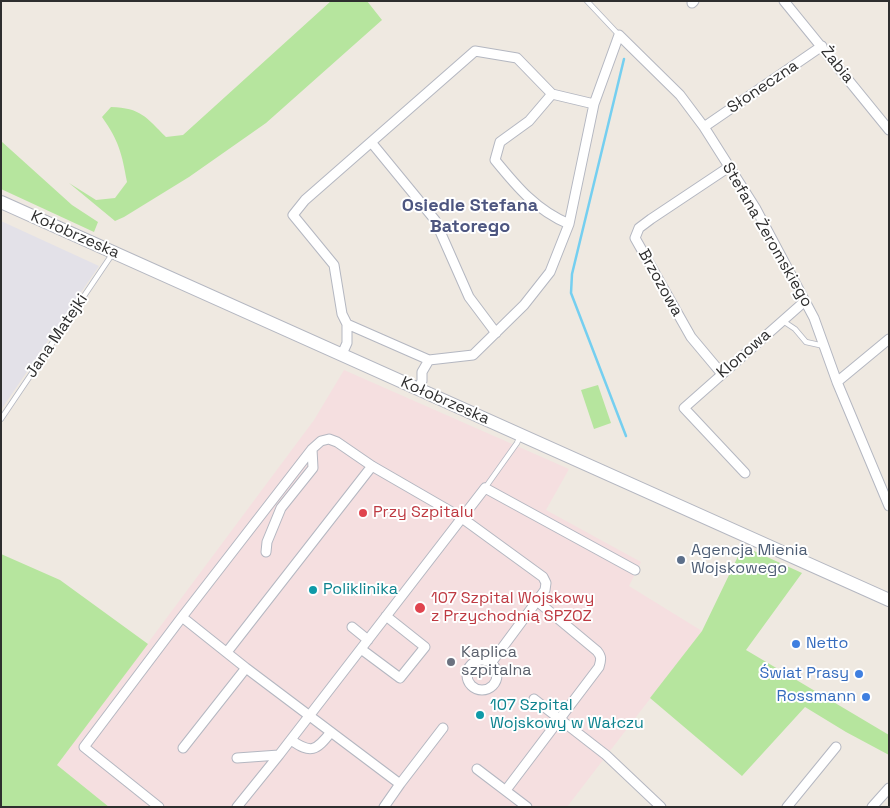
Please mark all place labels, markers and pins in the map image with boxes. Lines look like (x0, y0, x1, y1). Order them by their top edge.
place label: Przy Szpitalu (373, 503, 473, 523)
marker: Przy Szpitalu (357, 507, 369, 519)
place label: Agencja Mienia Wojskowego (691, 541, 808, 579)
marker: Agencja Mienia Wojskowego (675, 554, 687, 566)
place label: Poliklinika (323, 580, 398, 600)
marker: Poliklinika (307, 584, 319, 596)
place label: 107 Szpital Wojskowy z Przychodnią SPZOZ (431, 589, 594, 627)
marker: 107 Szpital Wojskowy z Przychodnią SPZOZ (413, 601, 427, 615)
place label: Netto (806, 634, 848, 654)
marker: Netto (790, 638, 802, 650)
place label: Kaplica szpitalna (461, 643, 531, 681)
marker: Kaplica szpitalna (445, 656, 457, 668)
place label: Świat Prasy (760, 664, 849, 684)
marker: Świat Prasy (853, 668, 865, 680)
place label: Rossmann (777, 687, 856, 707)
marker: Rossmann (860, 691, 872, 703)
place label: 107 Szpital Wojskowy w Wałczu (490, 696, 644, 734)
marker: 107 Szpital Wojskowy w Wałczu (474, 709, 486, 721)

